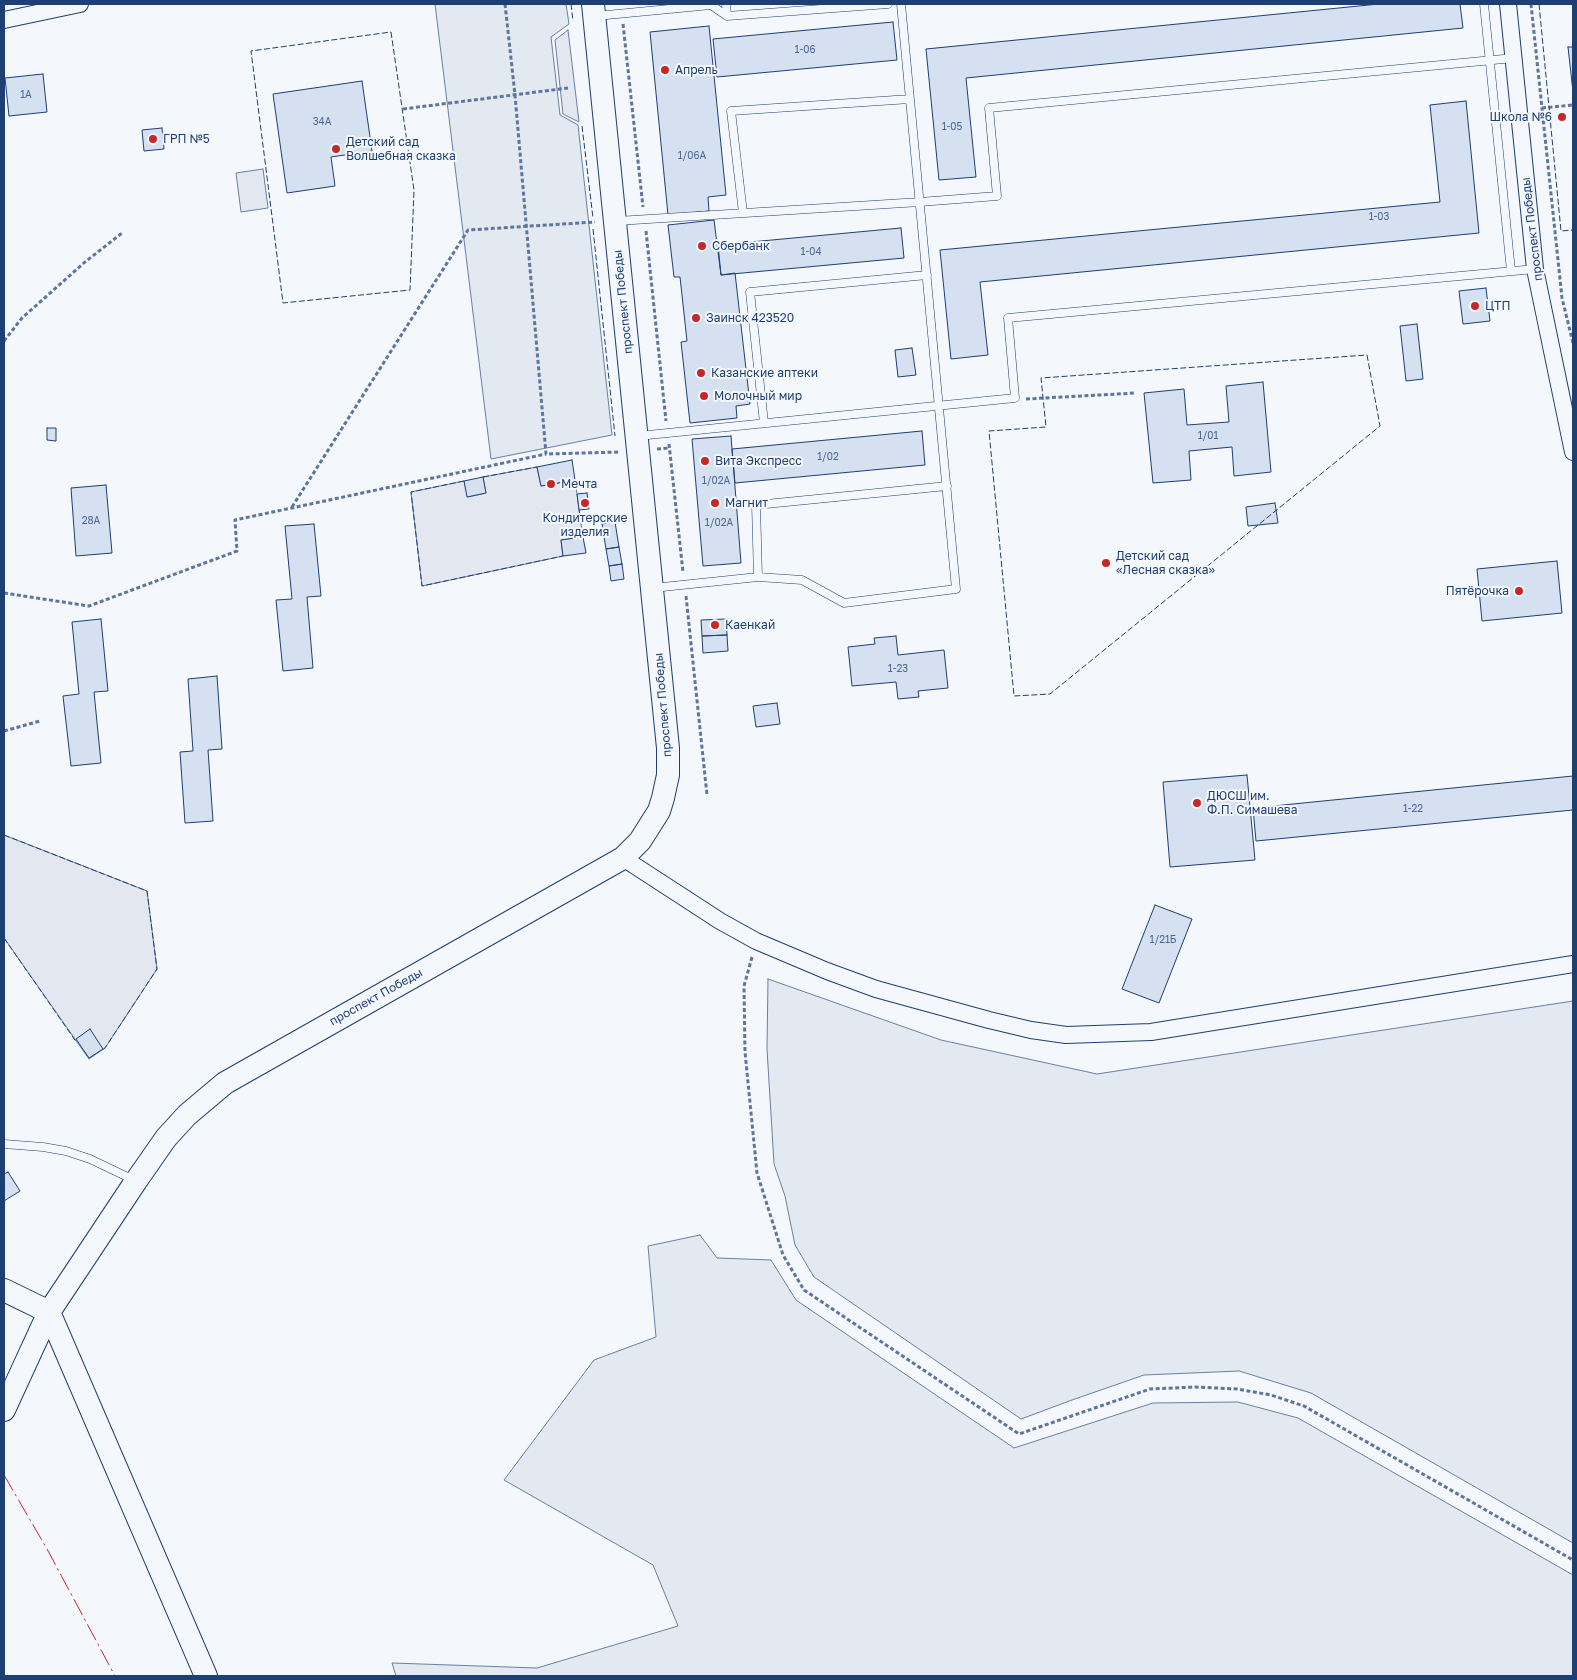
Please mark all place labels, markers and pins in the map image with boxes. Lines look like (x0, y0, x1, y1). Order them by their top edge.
place label: Апрель (675, 63, 718, 77)
marker: Апрель (659, 64, 671, 76)
place label: Школа №6 (1489, 110, 1552, 124)
marker: Школа №6 (1556, 111, 1568, 123)
place label: ГРП №5 (163, 132, 210, 146)
marker: ГРП №5 (147, 133, 159, 145)
place label: Детский сад Волшебная сказка (346, 135, 456, 163)
marker: Детский сад Волшебная сказка (330, 143, 342, 155)
place label: Сбербанк (712, 239, 770, 253)
marker: Сбербанк (696, 240, 708, 252)
place label: ЦТП (1485, 299, 1510, 313)
marker: ЦТП (1469, 300, 1481, 312)
place label: Заинск 423520 (706, 311, 794, 325)
marker: Заинск 423520 (690, 312, 702, 324)
place label: Казанские аптеки (711, 366, 818, 380)
marker: Казанские аптеки (695, 367, 707, 379)
place label: Молочный мир (714, 389, 802, 403)
marker: Молочный мир (698, 390, 710, 402)
place label: Вита Экспресс (715, 454, 802, 468)
marker: Вита Экспресс (699, 455, 711, 467)
place label: Мечта (561, 477, 597, 491)
marker: Мечта (545, 478, 557, 490)
place label: Магнит (725, 496, 768, 510)
marker: Кондитерские изделия (579, 497, 591, 509)
marker: Магнит (709, 497, 721, 509)
place label: Кондитерские изделия (542, 511, 628, 539)
place label: Детский сад «Лесная сказка» (1116, 549, 1215, 577)
marker: Детский сад «Лесная сказка» (1100, 557, 1112, 569)
place label: Пятёрочка (1446, 584, 1509, 598)
marker: Пятёрочка (1513, 585, 1525, 597)
place label: Каенкай (725, 618, 775, 632)
marker: Каенкай (709, 619, 721, 631)
place label: ДЮСШ им. Ф.П. Симашева (1207, 789, 1297, 817)
marker: ДЮСШ им. Ф.П. Симашева (1191, 797, 1203, 809)

